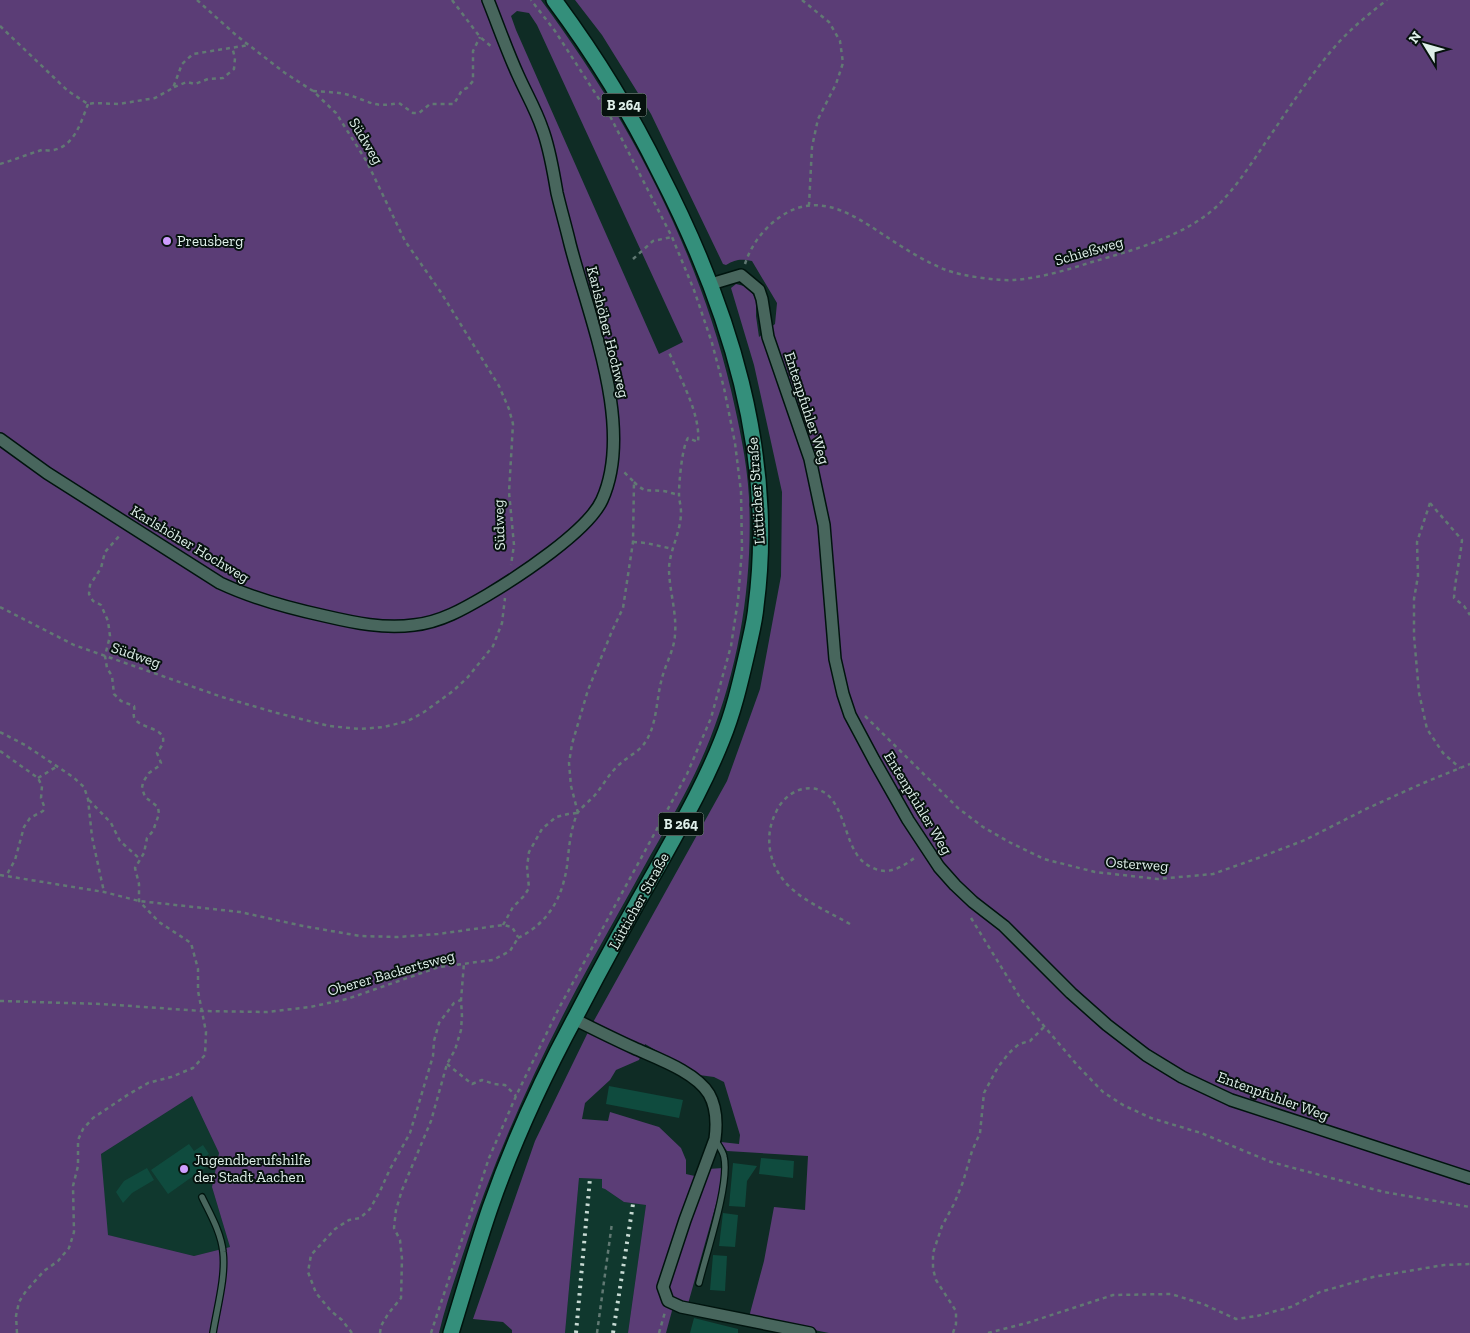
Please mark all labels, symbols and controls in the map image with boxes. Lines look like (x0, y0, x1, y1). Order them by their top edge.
north arrow (1400, 20, 1450, 70)
text: N (1405, 28, 1425, 47)
road number: B 264 (602, 94, 646, 116)
street label: Südweg (345, 114, 387, 168)
place label: Preusberg (177, 232, 244, 250)
street label: Schießweg (1053, 233, 1125, 269)
marker: Preusberg (161, 235, 173, 247)
street label: Karlshöher Hochweg (583, 264, 633, 400)
street label: Entenpfuhler Weg (780, 350, 834, 466)
street label: Lütticher Straße (743, 437, 769, 545)
street label: Südweg (489, 499, 509, 551)
street label: Karlshöher Hochweg (128, 502, 252, 586)
street label: Südweg (109, 638, 163, 672)
street label: Entenpfuhler Weg (880, 748, 956, 858)
road number: B 264 (658, 812, 704, 836)
street label: Lütticher Straße (605, 850, 673, 952)
street label: Osterweg (1105, 853, 1169, 875)
street label: Oberer Backertsweg (325, 946, 457, 1000)
street label: Entenpfuhler Weg (1215, 1068, 1331, 1124)
place label: Jugendberufshilfe der Stadt Aachen (194, 1151, 311, 1186)
marker: Jugendberufshilfe der Stadt Aachen (178, 1163, 190, 1175)

